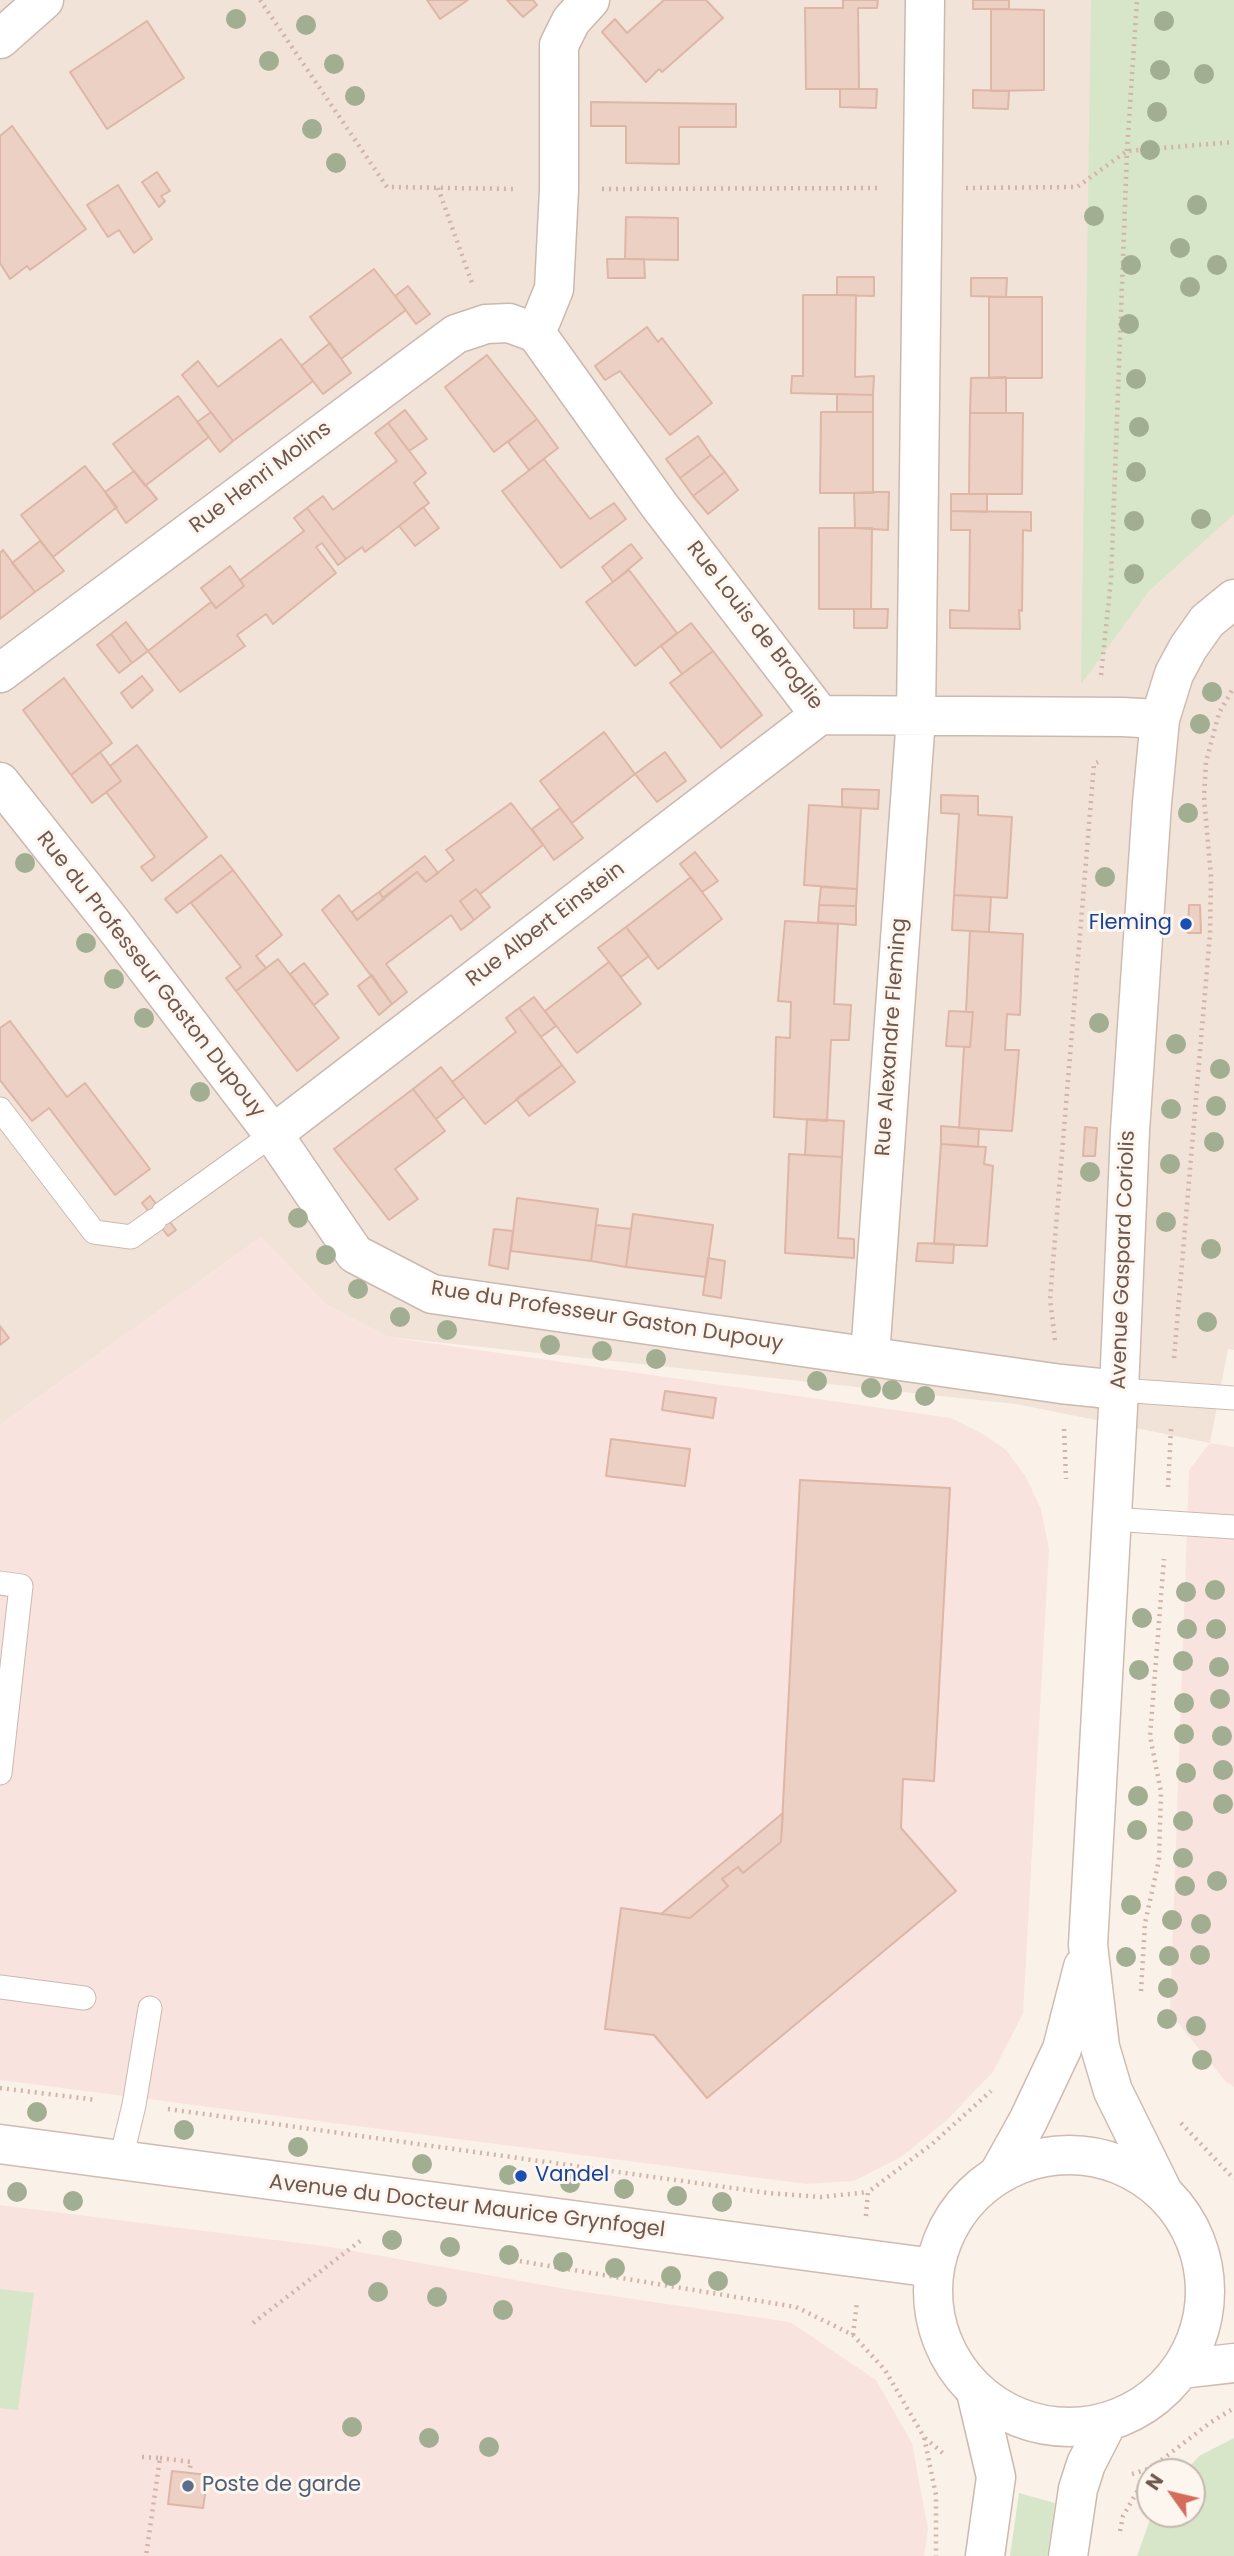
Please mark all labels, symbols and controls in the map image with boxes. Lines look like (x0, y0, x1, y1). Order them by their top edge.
street label: Rue Henri Molins (185, 417, 337, 539)
street label: Rue Louis de Broglie (680, 537, 828, 715)
street label: Rue du Professeur Gaston Dupouy (30, 827, 270, 1123)
street label: Rue Albert Einstein (462, 857, 630, 993)
place label: Fleming (1089, 911, 1172, 937)
marker: Fleming (1178, 916, 1194, 932)
street label: Rue Alexandre Fleming (871, 917, 913, 1157)
street label: Avenue Gaspard Coriolis (1107, 1130, 1141, 1390)
street label: Rue du Professeur Gaston Dupouy (429, 1277, 785, 1357)
place label: Vandel (535, 2163, 609, 2189)
marker: Vandel (513, 2168, 529, 2184)
street label: Avenue du Docteur Maurice Grynfogel (268, 2170, 666, 2244)
north arrow (1136, 2458, 1206, 2528)
text: N (1140, 2469, 1170, 2496)
place label: Poste de garde (202, 2473, 361, 2499)
marker: Poste de garde (180, 2478, 196, 2494)

